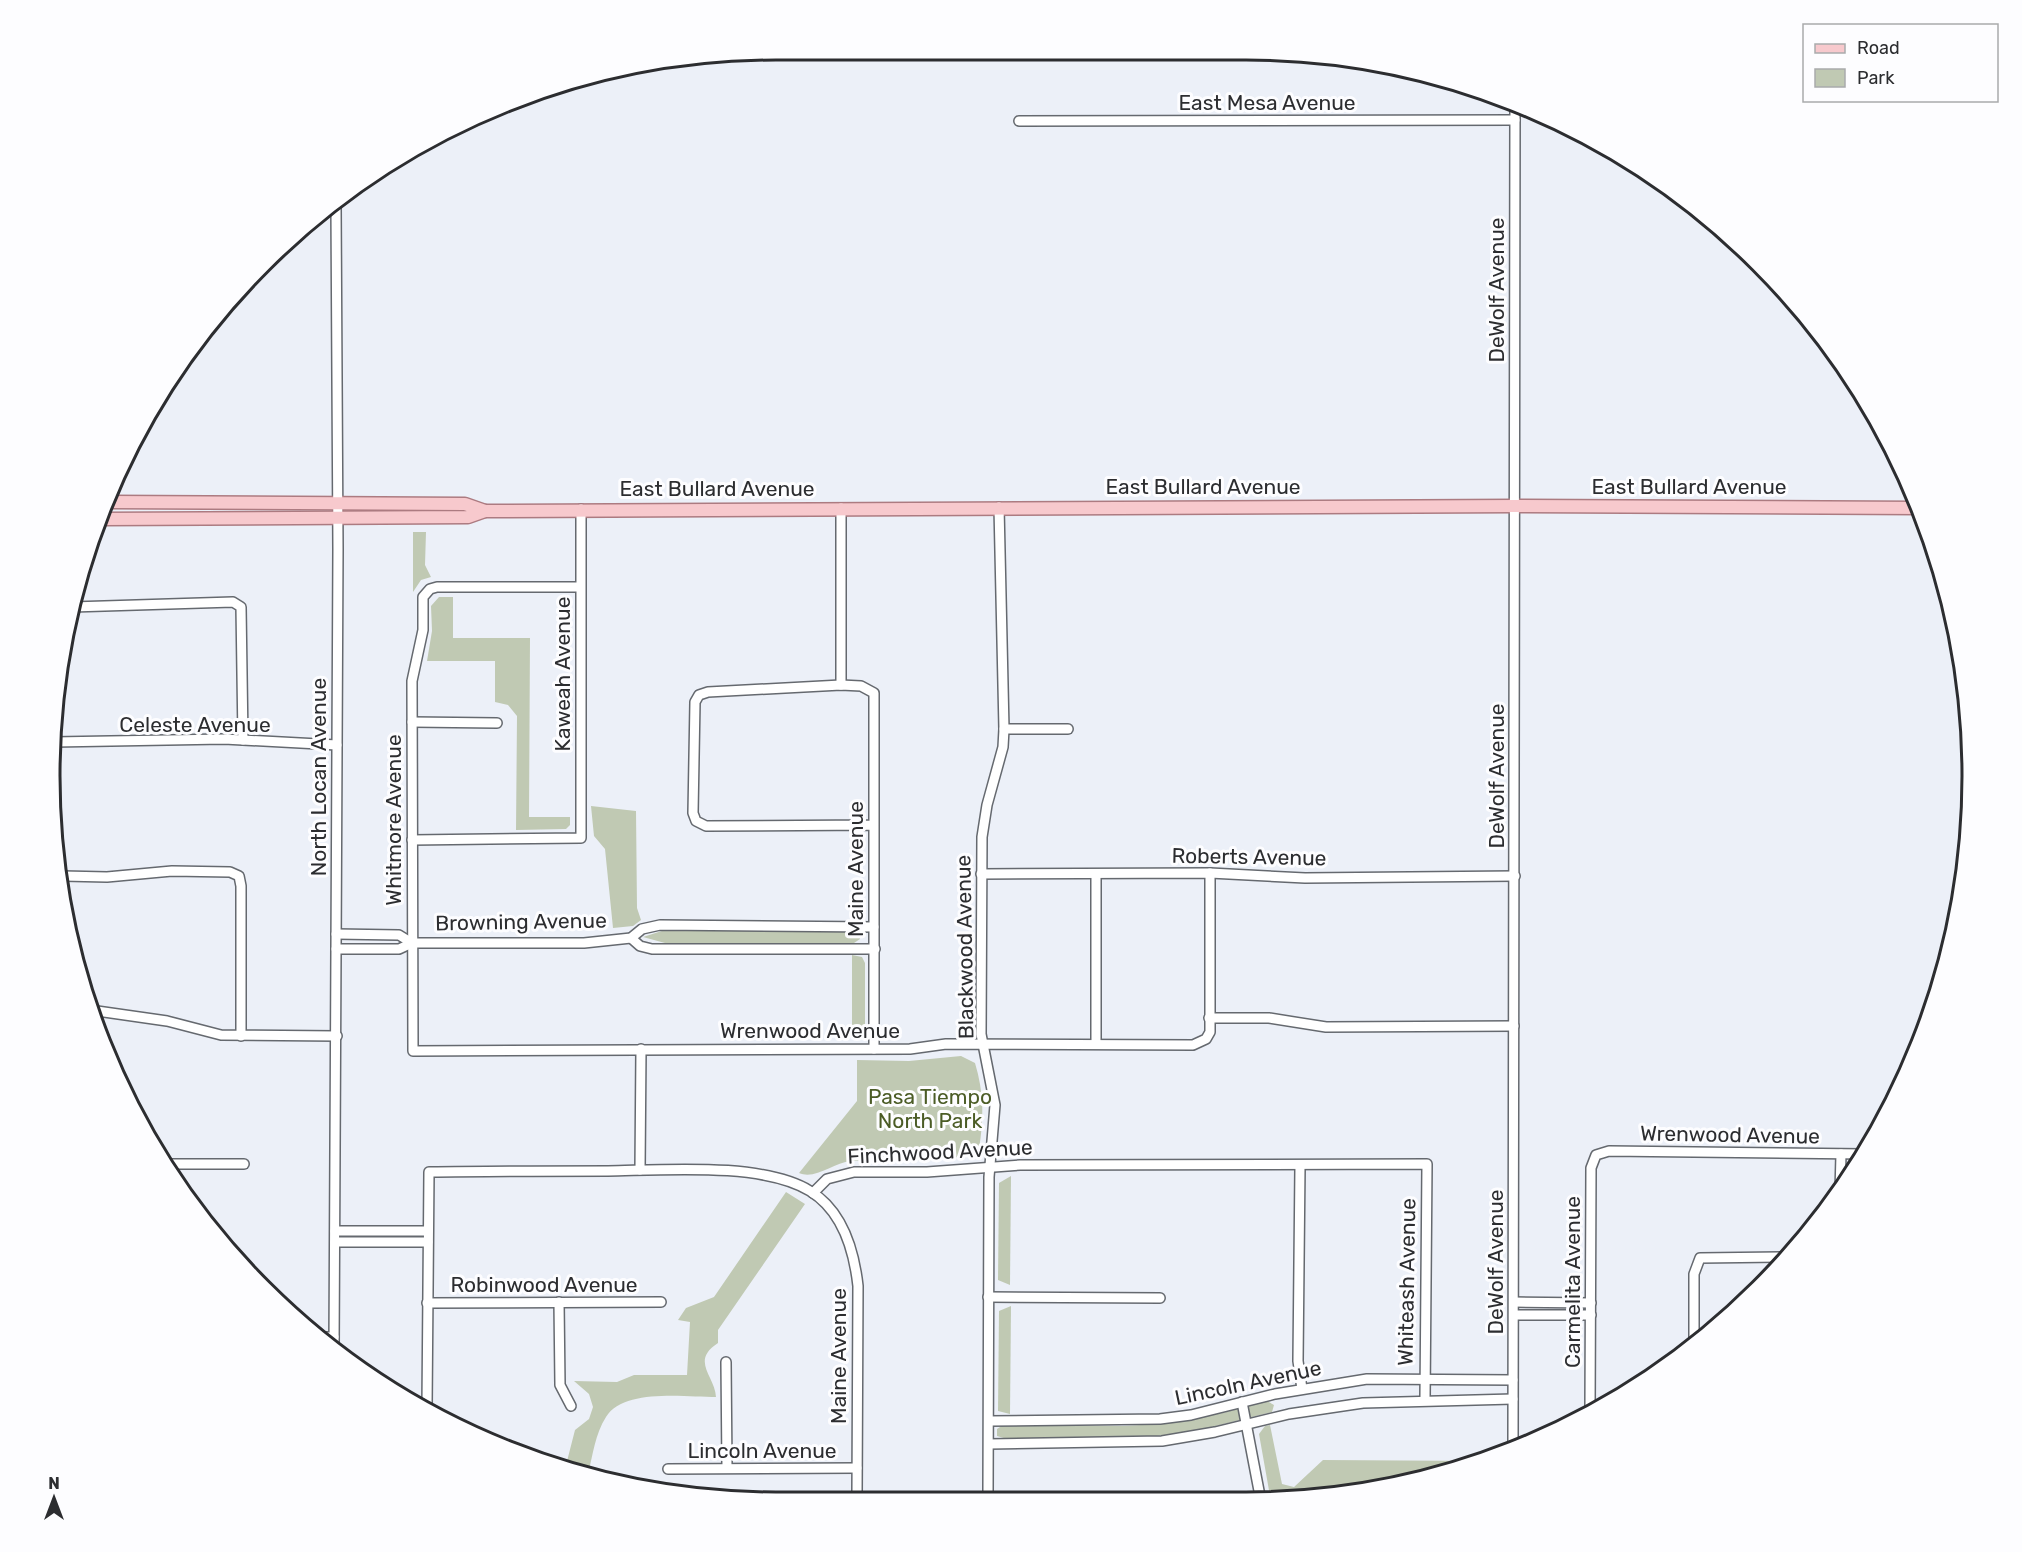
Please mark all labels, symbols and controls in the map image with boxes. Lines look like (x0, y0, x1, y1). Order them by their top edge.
legend (1803, 24, 1998, 102)
text: Road (1857, 37, 1900, 59)
text: Park (1857, 67, 1895, 89)
street label: East Mesa Avenue (1178, 90, 1356, 115)
street label: DeWolf Avenue (1484, 217, 1509, 363)
street label: East Bullard Avenue (1105, 474, 1301, 499)
street label: East Bullard Avenue (1591, 474, 1787, 499)
street label: East Bullard Avenue (619, 476, 815, 501)
street label: Kaweah Avenue (550, 597, 575, 751)
street label: North Locan Avenue (306, 678, 331, 876)
street label: DeWolf Avenue (1484, 703, 1509, 849)
street label: Celeste Avenue (119, 712, 271, 737)
street label: Whitmore Avenue (381, 734, 406, 906)
street label: Maine Avenue (843, 801, 868, 937)
street label: Roberts Avenue (1171, 843, 1327, 870)
street label: Blackwood Avenue (950, 855, 979, 1039)
street label: Browning Avenue (435, 908, 607, 935)
street label: Wrenwood Avenue (720, 1018, 900, 1043)
park label: Pasa Tiempo North Park (868, 1084, 992, 1133)
street label: Wrenwood Avenue (1640, 1120, 1820, 1149)
street label: Finchwood Avenue (847, 1134, 1033, 1169)
street label: DeWolf Avenue (1483, 1189, 1508, 1335)
street label: Carmelita Avenue (1560, 1196, 1585, 1368)
street label: Whiteash Avenue (1393, 1198, 1420, 1366)
street label: Robinwood Avenue (450, 1272, 638, 1297)
street label: Maine Avenue (826, 1288, 851, 1424)
street label: Lincoln Avenue (1172, 1355, 1323, 1410)
street label: Lincoln Avenue (687, 1438, 837, 1463)
north arrow (24, 1468, 84, 1528)
text: N (48, 1474, 60, 1493)

